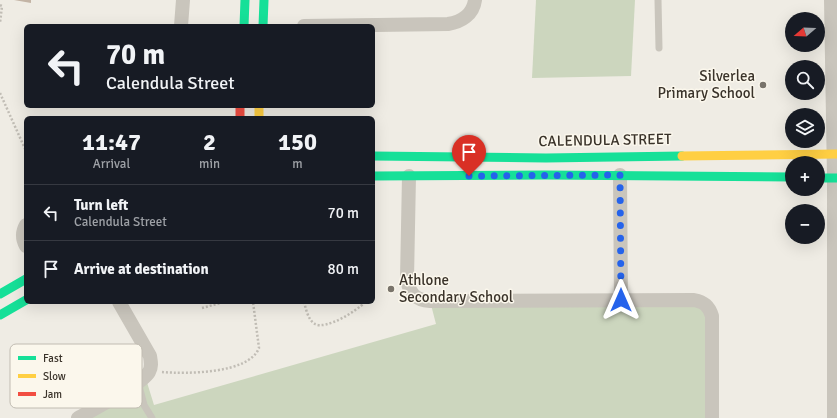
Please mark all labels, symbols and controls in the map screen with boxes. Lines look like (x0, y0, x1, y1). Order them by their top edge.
north arrow (785, 12, 825, 52)
map controls (785, 12, 825, 244)
text: 70 m (106, 38, 165, 72)
icon: left (40, 40, 92, 92)
button: search (785, 60, 825, 100)
place label: Silverlea Primary School (658, 67, 755, 102)
text: Calendula Street (106, 72, 235, 94)
marker: Silverlea Primary School (758, 80, 768, 90)
button: layers (785, 108, 825, 148)
text: 11:47 (82, 127, 141, 157)
text: 2 (203, 127, 216, 157)
text: 150 (278, 127, 317, 157)
street label: CALENDULA STREET (538, 130, 672, 150)
pin (452, 135, 486, 176)
icon: arrive (458, 141, 480, 163)
text: Arrival (93, 156, 130, 172)
text: min (199, 156, 220, 172)
text: m (292, 156, 303, 172)
button: + (785, 156, 825, 196)
text: Turn left (74, 196, 128, 214)
icon: left (40, 202, 62, 224)
text: 70 m (328, 204, 359, 222)
button: − (785, 204, 825, 244)
text: Calendula Street (74, 214, 167, 230)
icon: arrive (40, 258, 62, 280)
text: Arrive at destination (74, 260, 209, 278)
text: 80 m (328, 260, 359, 278)
place label: Athlone Secondary School (399, 271, 513, 306)
position arrow (600, 279, 642, 321)
marker: Athlone Secondary School (386, 284, 396, 294)
legend (10, 344, 142, 408)
text: Fast (43, 352, 63, 365)
text: Slow (43, 370, 66, 383)
text: Jam (43, 388, 62, 401)

